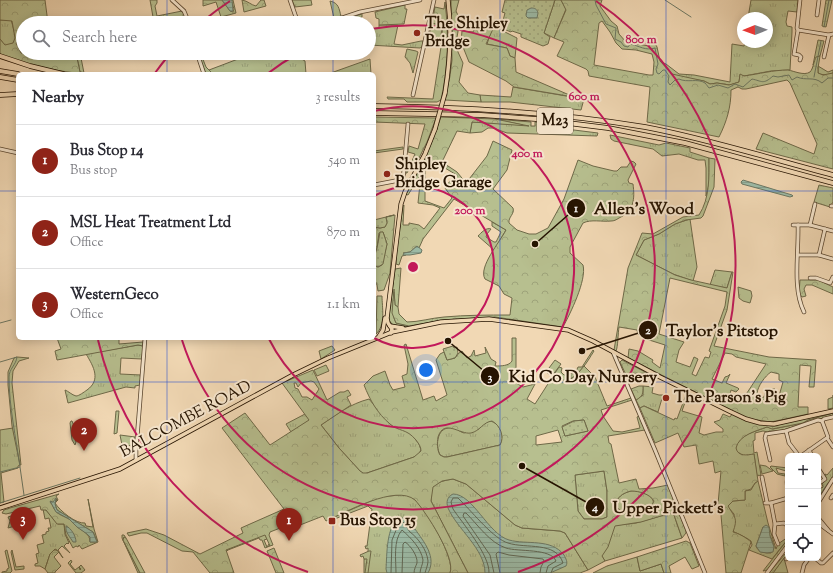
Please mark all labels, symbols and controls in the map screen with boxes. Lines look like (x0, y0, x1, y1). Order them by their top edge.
north arrow (737, 12, 773, 48)
place label: The Shipley Bridge (425, 13, 508, 54)
search box (16, 16, 376, 60)
icon: search (30, 27, 52, 49)
text: Search here (62, 28, 137, 49)
marker: The Shipley Bridge (412, 28, 422, 38)
text: 800 m (625, 31, 657, 49)
text: Nearby (32, 86, 84, 110)
text: 600 m (568, 88, 600, 106)
text: 3 results (315, 89, 360, 107)
road number: M23 (537, 108, 573, 134)
text: Bus Stop 14 (70, 141, 144, 162)
text: 400 m (510, 145, 543, 163)
text: 1 (43, 152, 47, 170)
text: 540 m (329, 152, 360, 170)
place label: Shipley Bridge Garage (395, 154, 492, 195)
text: Bus stop (70, 162, 117, 180)
marker: Shipley Bridge Garage (382, 169, 392, 179)
callout: Allen's Wood (566, 194, 703, 223)
text: Allen's Wood (594, 198, 695, 222)
text: 1 (573, 200, 579, 218)
text: 200 m (455, 202, 485, 220)
text: MSL Heat Treatment Ltd (70, 213, 231, 234)
text: 2 (42, 224, 48, 242)
text: 870 m (327, 224, 360, 242)
text: Office (70, 234, 103, 252)
centre of rings (406, 260, 420, 274)
text: WesternGeco (70, 285, 159, 306)
text: 3 (42, 296, 48, 314)
text: 1.1 km (327, 296, 360, 314)
text: Office (70, 306, 103, 324)
callout: Taylor's Pitstop (638, 316, 786, 345)
text: Taylor's Pitstop (666, 320, 779, 344)
text: 2 (645, 322, 651, 340)
your location (416, 360, 436, 380)
callout: Kid Co Day Nursery (480, 362, 665, 391)
text: Kid Co Day Nursery (509, 366, 658, 390)
text: 3 (488, 369, 493, 387)
street label: BALCOMBE ROAD (116, 376, 256, 464)
place label: The Parson's Pig (674, 387, 786, 410)
marker: The Parson's Pig (661, 393, 671, 403)
pin: 2 (71, 418, 97, 451)
map controls (785, 453, 821, 561)
button: + (785, 453, 821, 489)
button: − (785, 489, 821, 525)
callout: Upper Pickett's (585, 492, 732, 521)
text: Upper Pickett's (612, 497, 724, 521)
text: 4 (591, 499, 598, 517)
pin: 3 (10, 507, 36, 540)
pin: 1 (276, 508, 302, 541)
place label: Bus Stop 15 (340, 510, 416, 533)
marker: Bus Stop 15 (327, 516, 337, 526)
button: locate (785, 525, 821, 561)

